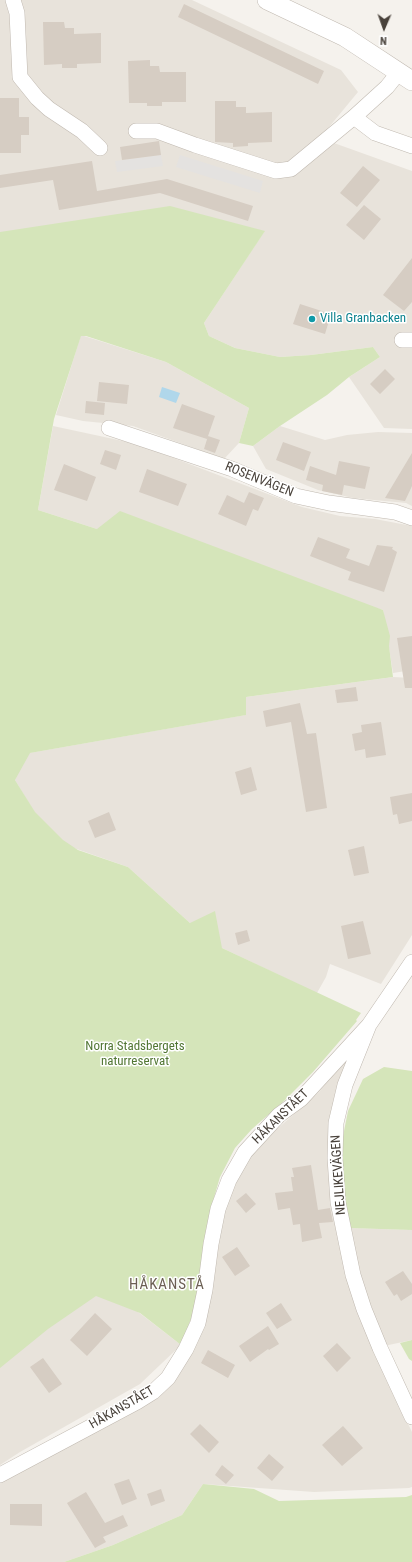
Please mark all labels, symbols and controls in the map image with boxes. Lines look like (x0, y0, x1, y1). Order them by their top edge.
north arrow (364, 8, 404, 48)
text: N (380, 34, 387, 47)
place label: Villa Granbacken (320, 311, 406, 327)
marker: Villa Granbacken (307, 314, 317, 324)
street label: ROSENVÄGEN (223, 459, 295, 501)
park label: Norra Stadsbergets naturreservat (85, 1039, 185, 1070)
street label: HÅKANSTÅET (250, 1086, 312, 1148)
street label: NEJLIKEVÄGEN (328, 1134, 350, 1216)
district label: HÅKANSTÅ (129, 1276, 205, 1294)
street label: HÅKANSTÅET (87, 1383, 157, 1433)

